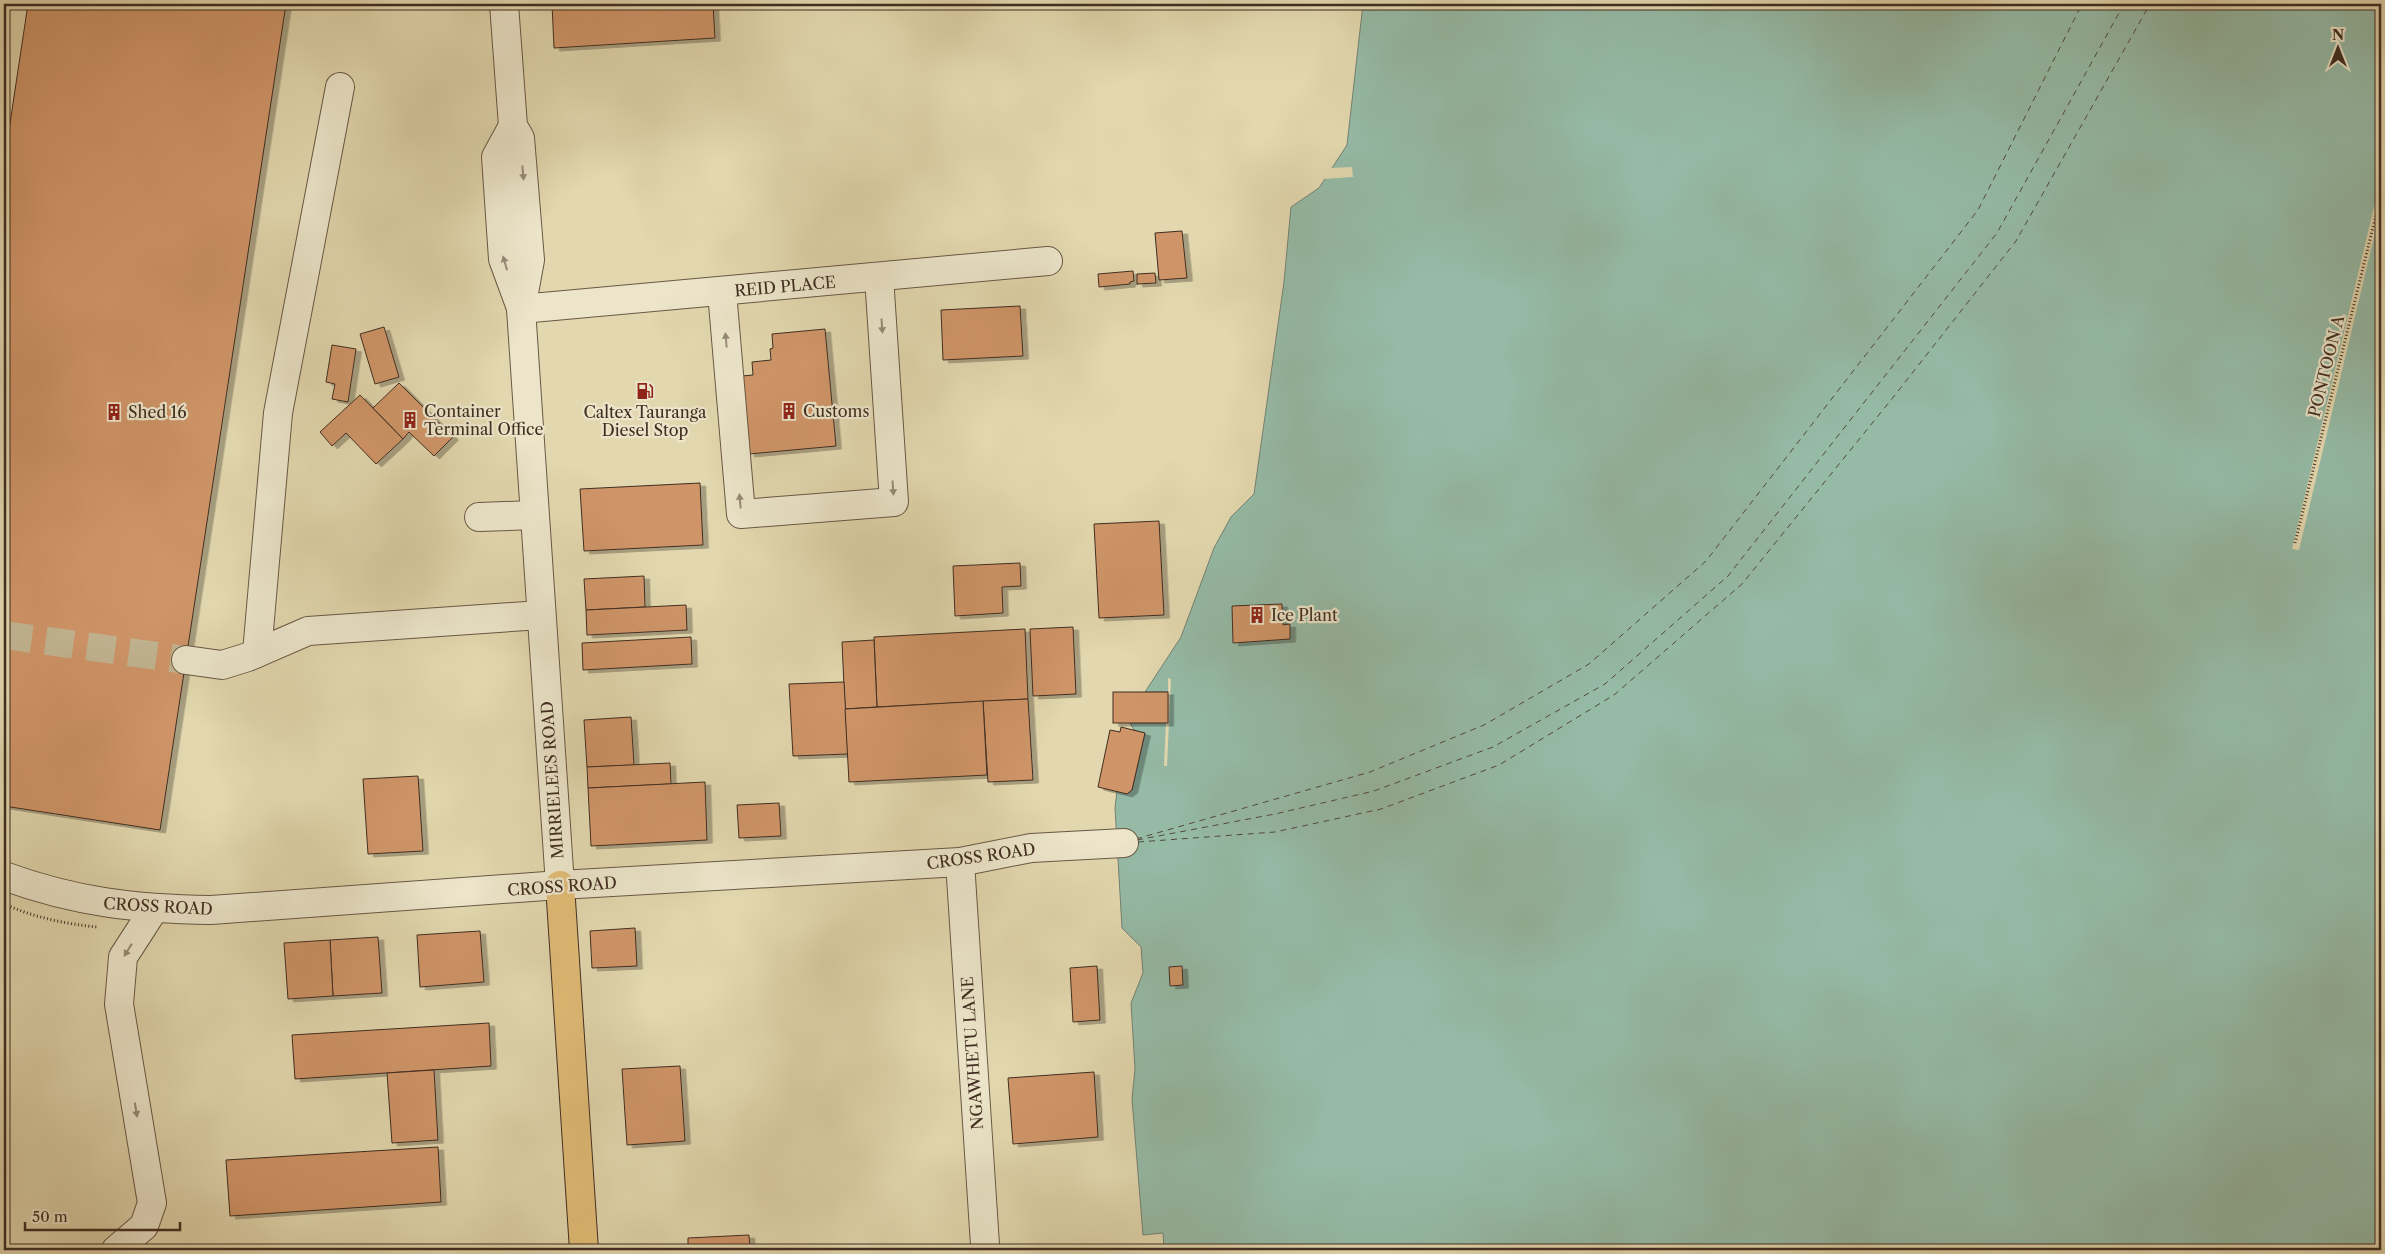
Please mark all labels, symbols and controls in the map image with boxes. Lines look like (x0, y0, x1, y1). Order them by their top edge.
north arrow (2312, 22, 2362, 72)
text: N (2332, 26, 2344, 44)
one-way arrow (520, 165, 528, 181)
one-way arrow (501, 255, 509, 270)
street label: REID PLACE (733, 272, 837, 300)
street label: PONTOON A (2304, 312, 2349, 419)
one-way arrow (878, 318, 886, 334)
one-way arrow (722, 331, 730, 347)
fuel station icon: Caltex Tauranga Diesel Stop (635, 381, 655, 401)
place label: Container Terminal Office (424, 401, 543, 439)
building icon: Customs (779, 401, 799, 421)
place label: Customs (803, 401, 869, 421)
building icon: Shed 16 (104, 402, 124, 422)
place label: Shed 16 (128, 402, 187, 422)
place label: Caltex Tauranga Diesel Stop (583, 402, 707, 440)
building icon: Container Terminal Office (400, 410, 420, 430)
one-way arrow (889, 480, 897, 496)
one-way arrow (736, 493, 744, 509)
building icon: Ice Plant (1247, 605, 1267, 625)
place label: Ice Plant (1271, 605, 1338, 625)
street label: MIRRIELEES ROAD (537, 700, 567, 860)
street label: CROSS ROAD (925, 838, 1037, 874)
street label: CROSS ROAD (507, 872, 617, 900)
street label: CROSS ROAD (103, 893, 213, 919)
one-way arrow (123, 943, 133, 957)
street label: NGAWHETU LANE (957, 976, 987, 1130)
one-way arrow (133, 1102, 141, 1118)
scale bar (25, 1199, 180, 1231)
text: 50 m (32, 1207, 68, 1226)

